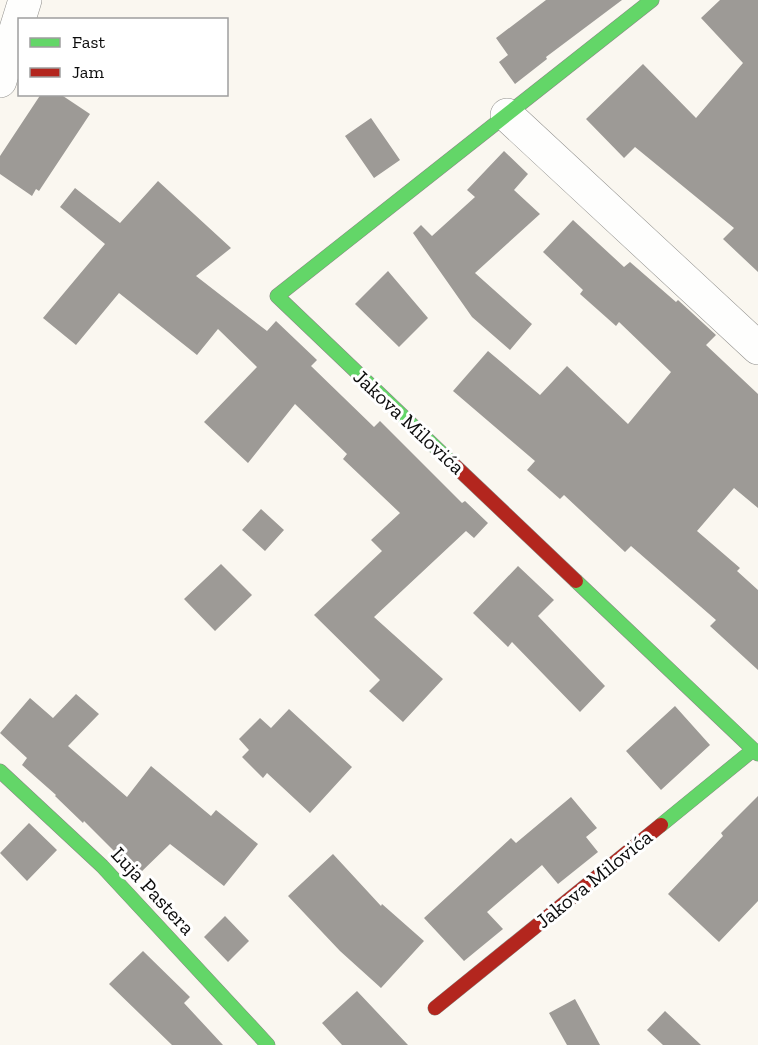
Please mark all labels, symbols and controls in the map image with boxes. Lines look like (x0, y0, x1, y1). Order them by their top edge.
legend (18, 18, 228, 96)
text: Fast (72, 31, 105, 53)
text: Jam (72, 61, 104, 83)
street label: Jakova Milovića (349, 364, 470, 479)
street label: Jakova Milovića (530, 824, 657, 933)
street label: Luja Pastera (106, 841, 200, 941)

